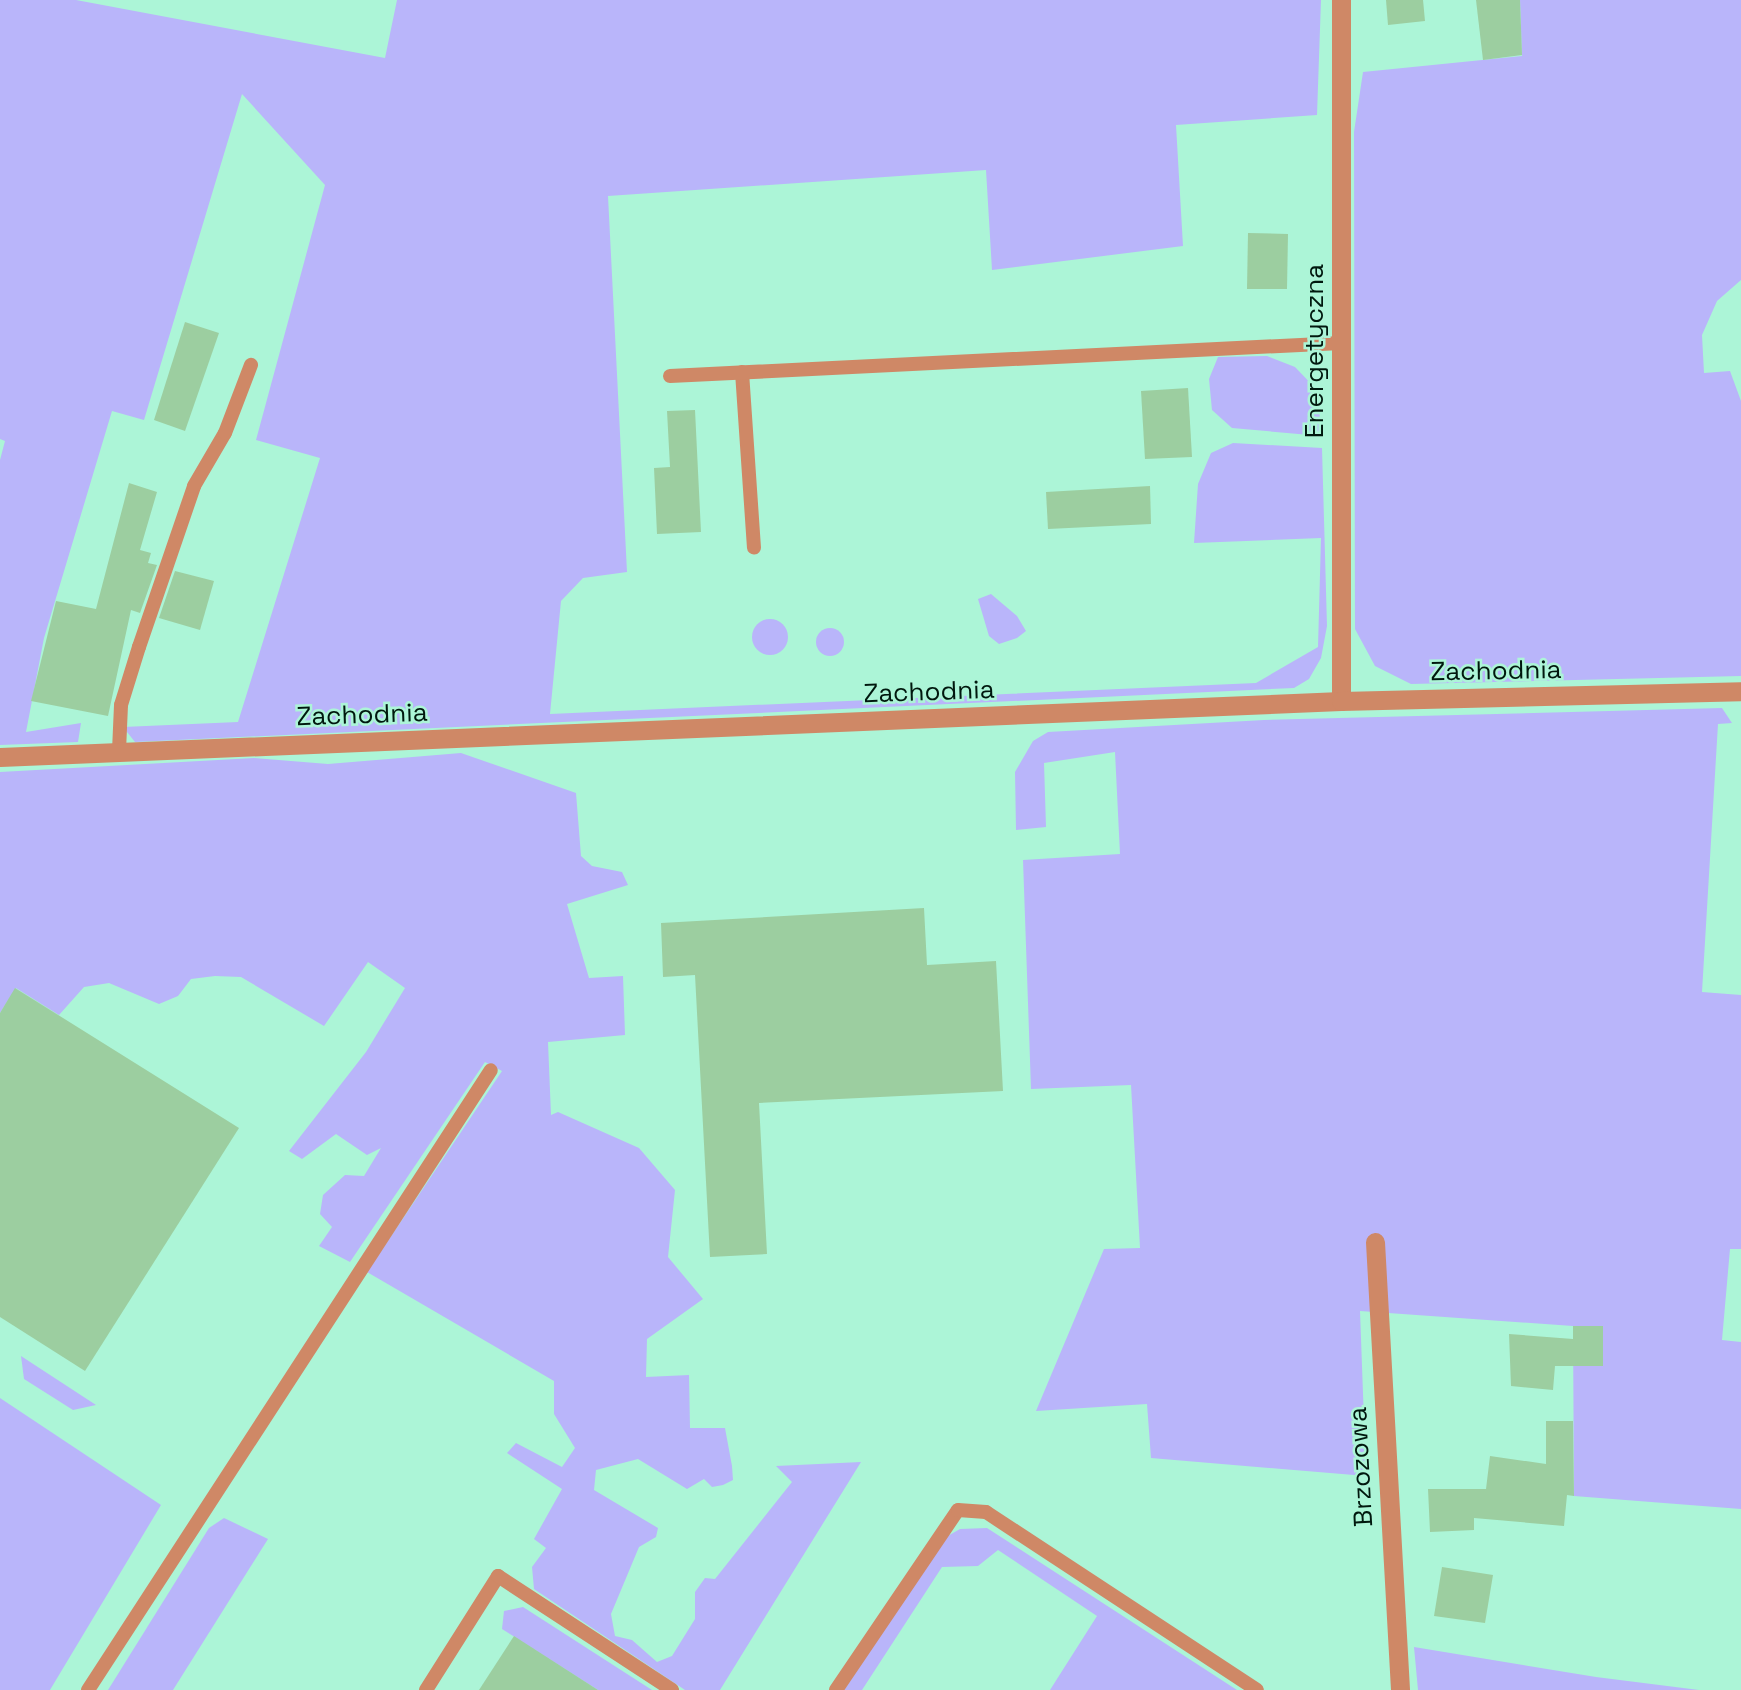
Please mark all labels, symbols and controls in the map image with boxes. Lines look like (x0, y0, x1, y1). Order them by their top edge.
street label: Energetyczna (1299, 264, 1331, 438)
street label: Zachodnia (1430, 654, 1562, 688)
street label: Zachodnia (863, 674, 995, 710)
street label: Zachodnia (296, 697, 428, 733)
street label: Brzozowa (1342, 1406, 1380, 1528)

